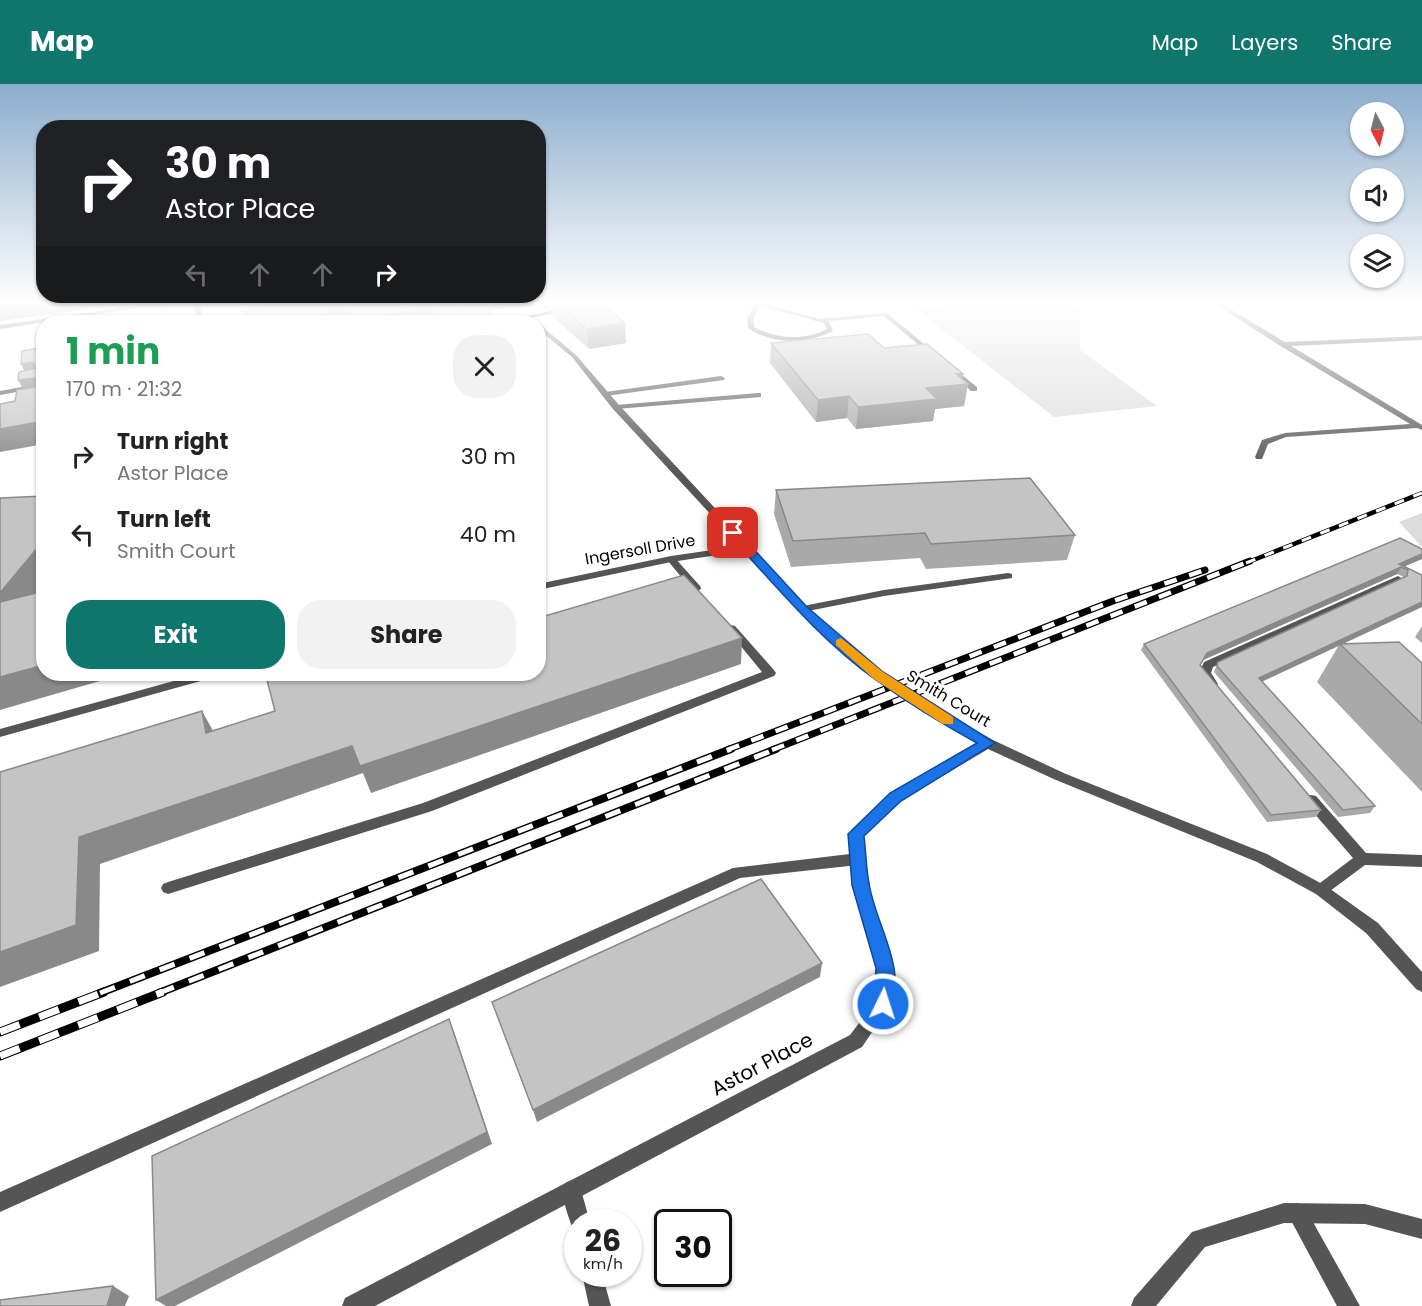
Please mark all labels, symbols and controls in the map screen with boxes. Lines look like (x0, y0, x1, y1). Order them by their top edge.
text: Map (30, 22, 94, 61)
text: Map (1152, 28, 1198, 57)
text: Layers (1231, 28, 1298, 57)
text: Share (1331, 28, 1392, 57)
north arrow (1350, 102, 1404, 156)
map controls (1350, 102, 1404, 288)
text: 30 m (165, 134, 271, 193)
icon: right (66, 144, 144, 222)
button: sound (1350, 168, 1404, 222)
text: Astor Place (165, 190, 315, 227)
button: layers (1350, 234, 1404, 288)
icon: left (180, 258, 213, 291)
icon: ahead (243, 258, 276, 291)
icon: ahead (306, 258, 339, 291)
icon: right (369, 258, 402, 291)
text: 1 min (66, 326, 160, 377)
button: close (453, 335, 516, 398)
text: 170 m · 21:32 (66, 375, 182, 403)
text: Turn right (117, 426, 228, 457)
icon: right (66, 440, 99, 473)
text: 30 m (461, 441, 516, 472)
text: Astor Place (117, 459, 228, 487)
text: Turn left (117, 504, 211, 535)
pin (707, 507, 758, 558)
icon: arrive (716, 516, 749, 549)
icon: left (66, 518, 99, 551)
text: 40 m (460, 519, 516, 550)
street label: Ingersoll Drive (583, 528, 697, 571)
text: Smith Court (117, 537, 235, 565)
button: Exit (66, 600, 285, 669)
button: Share (297, 600, 516, 669)
street label: Smith Court (902, 664, 995, 733)
position arrow (851, 972, 915, 1036)
street label: Astor Place (706, 1025, 818, 1103)
speed limit sign: 30 (654, 1209, 732, 1287)
text: 26 (585, 1219, 621, 1262)
text: km/h (583, 1253, 623, 1274)

